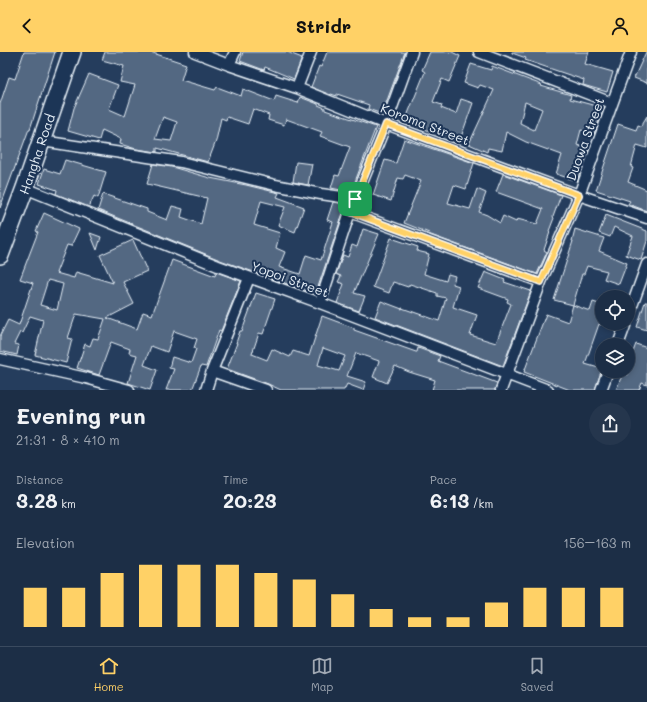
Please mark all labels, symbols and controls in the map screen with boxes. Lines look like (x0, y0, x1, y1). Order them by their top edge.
text: Stridr (296, 14, 351, 38)
icon: back (16, 15, 38, 37)
icon: person (609, 15, 631, 37)
street label: Duowa Street (562, 95, 608, 183)
street label: Koroma Street (378, 99, 472, 148)
street label: Hangha Road (15, 111, 58, 196)
pin (338, 182, 372, 216)
icon: arrive (344, 188, 366, 210)
street label: Yopoi Street (249, 257, 332, 301)
map controls (595, 290, 635, 378)
button: locate (595, 290, 635, 330)
button: layers (595, 338, 635, 378)
text: Evening run (16, 401, 146, 430)
button: share (589, 403, 631, 445)
text: 21:31 · 8 × 410 m (16, 431, 120, 448)
text: Distance (16, 472, 63, 487)
text: Time (223, 472, 248, 487)
text: Pace (430, 472, 457, 487)
text: 3.28 (16, 487, 58, 513)
text: 20:23 (223, 487, 277, 513)
text: 6:13 (430, 487, 469, 513)
text: km (58, 496, 76, 511)
text: /km (469, 496, 493, 511)
text: Elevation (16, 534, 74, 551)
text: 156–163 m (563, 534, 631, 551)
tab: Home (94, 655, 124, 694)
tab: Map (311, 655, 333, 694)
tab: Saved (521, 655, 553, 694)

